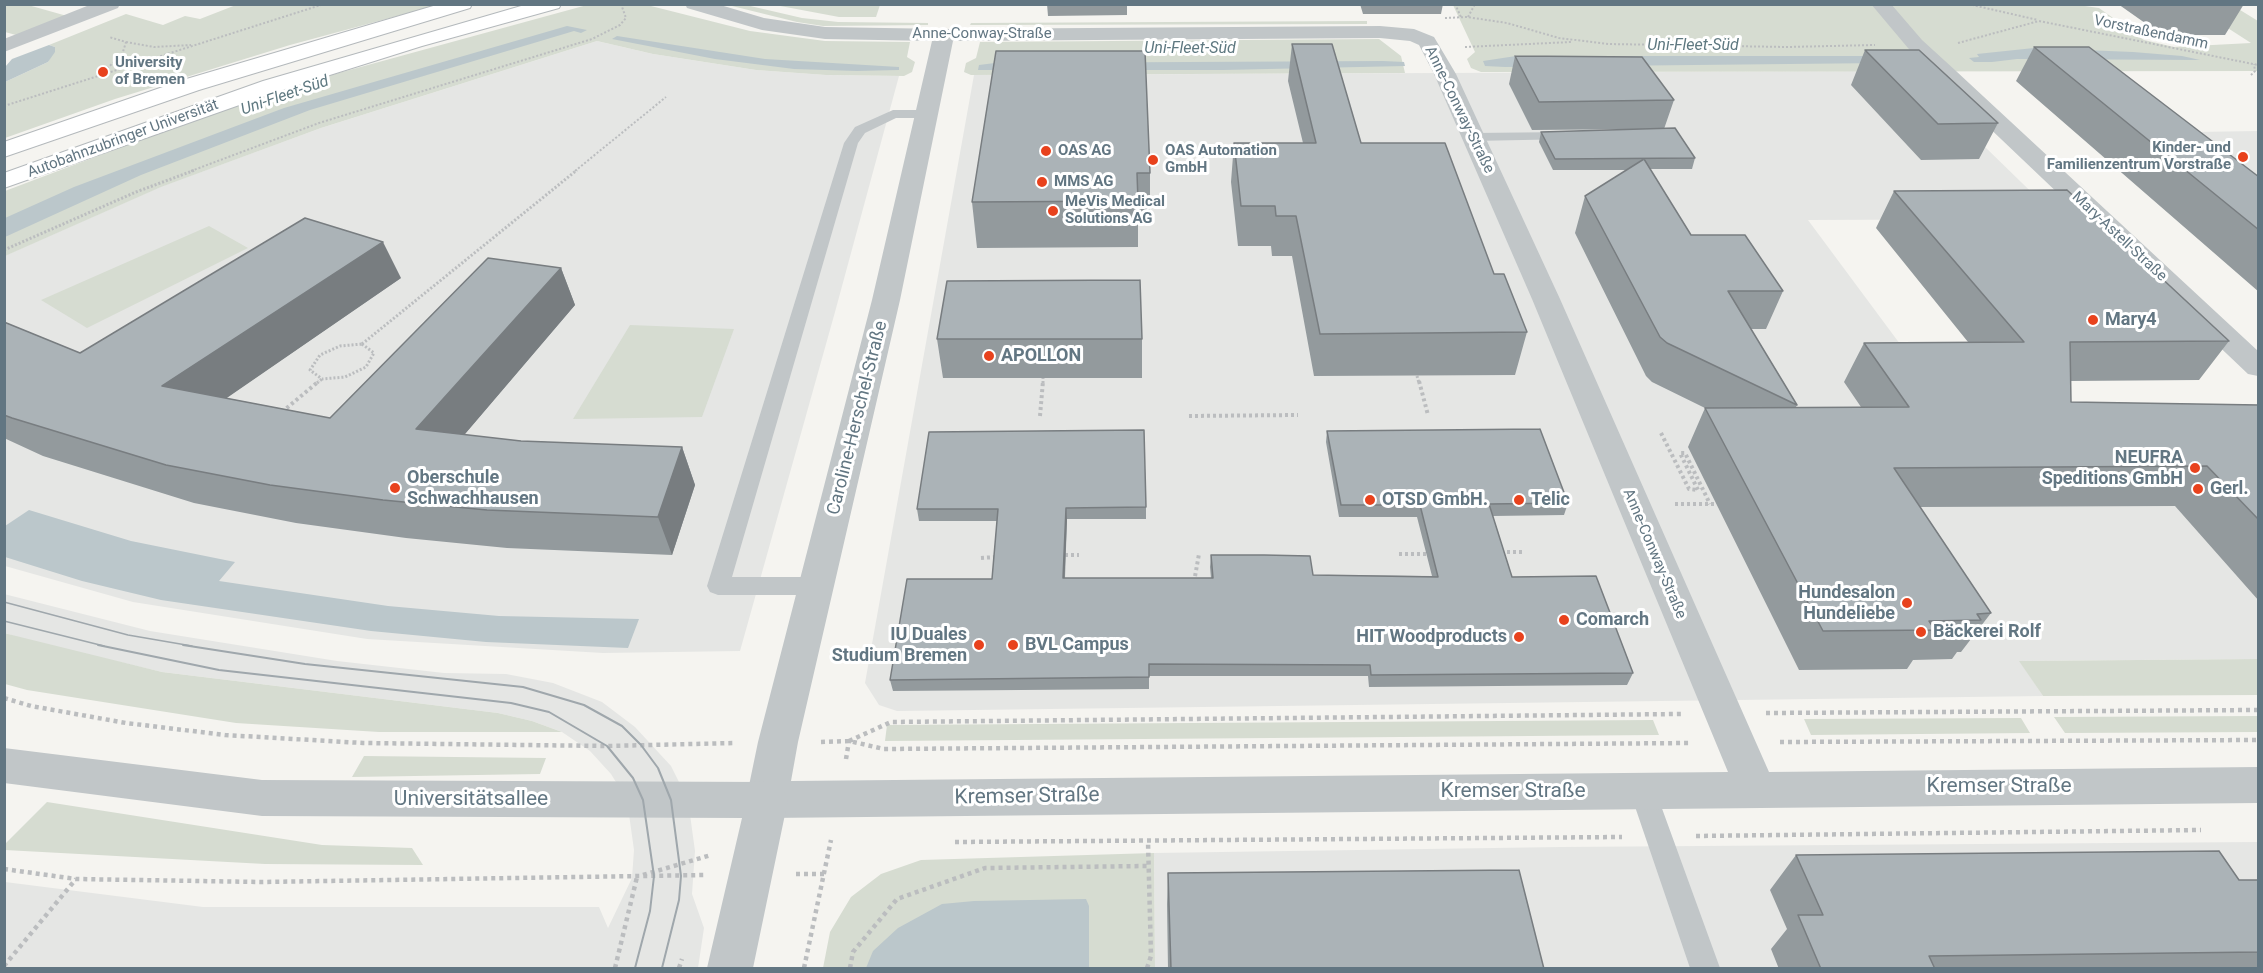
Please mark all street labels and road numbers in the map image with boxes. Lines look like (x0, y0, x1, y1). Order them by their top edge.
street label: Vorstraßendamm (2092, 12, 2210, 54)
street label: Anne-Conway-Straße (912, 25, 1052, 43)
street label: Anne-Conway-Straße (1420, 43, 1498, 177)
street label: Autobahnzubringer Universität (25, 96, 221, 182)
street label: Mary-Astell-Straße (2068, 188, 2170, 286)
street label: Caroline-Herschel-Straße (823, 319, 893, 517)
street label: Anne-Conway-Straße (1619, 486, 1689, 622)
street label: Kremser Straße (1926, 774, 2072, 800)
street label: Kremser Straße (1440, 779, 1586, 805)
street label: Kremser Straße (954, 783, 1100, 811)
street label: Universitätsallee (394, 787, 548, 813)

